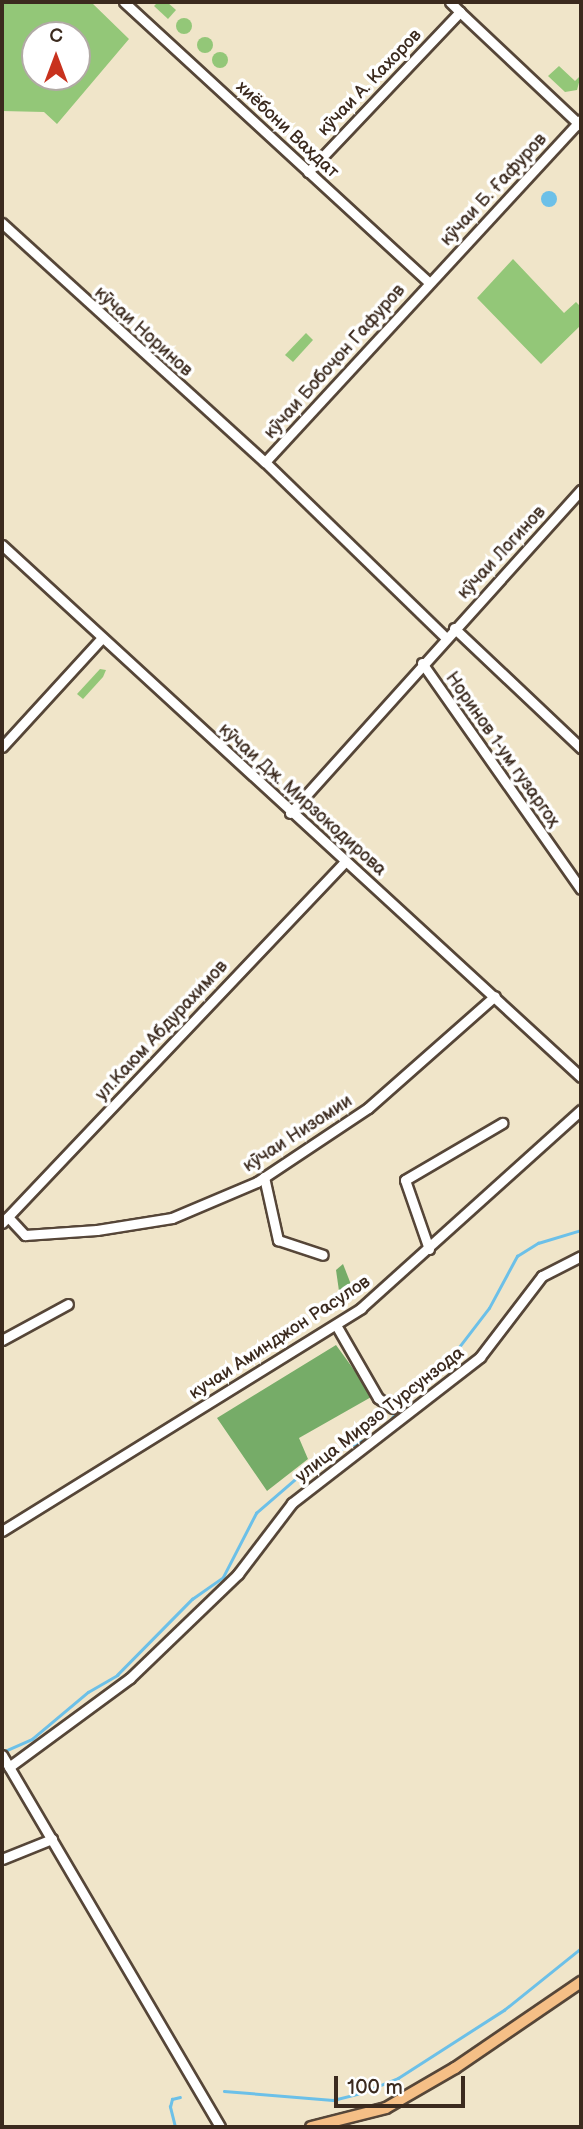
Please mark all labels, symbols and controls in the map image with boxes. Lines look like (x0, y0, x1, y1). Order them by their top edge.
north arrow (21, 21, 91, 91)
text: С (49, 25, 63, 48)
street label: кӯчаи А. Кахоров (314, 25, 426, 141)
street label: хиёбони Ваҳдат (231, 77, 343, 183)
street label: кӯчаи Б. Ғафуров (436, 129, 552, 251)
street label: кӯчаи Бобоҷон Гафуров (260, 280, 410, 444)
street label: кӯчаи Норинов (90, 282, 196, 382)
street label: кӯчаи Логинов (453, 502, 551, 604)
street label: Норинов 1-ум гузаргоҳ (440, 668, 564, 832)
street label: кӯчаи Дж. Мирзокодирова (214, 719, 390, 881)
street label: ул.Каюм Абдурахимов (91, 956, 233, 1106)
street label: кӯчаи Низомии (239, 1091, 357, 1177)
street label: кучаи Аминджон Расулов (185, 1271, 375, 1405)
street label: улица Мирзо Турсунзода (291, 1342, 469, 1488)
scale bar (338, 2062, 469, 2106)
text: 100 m (347, 2075, 403, 2100)

